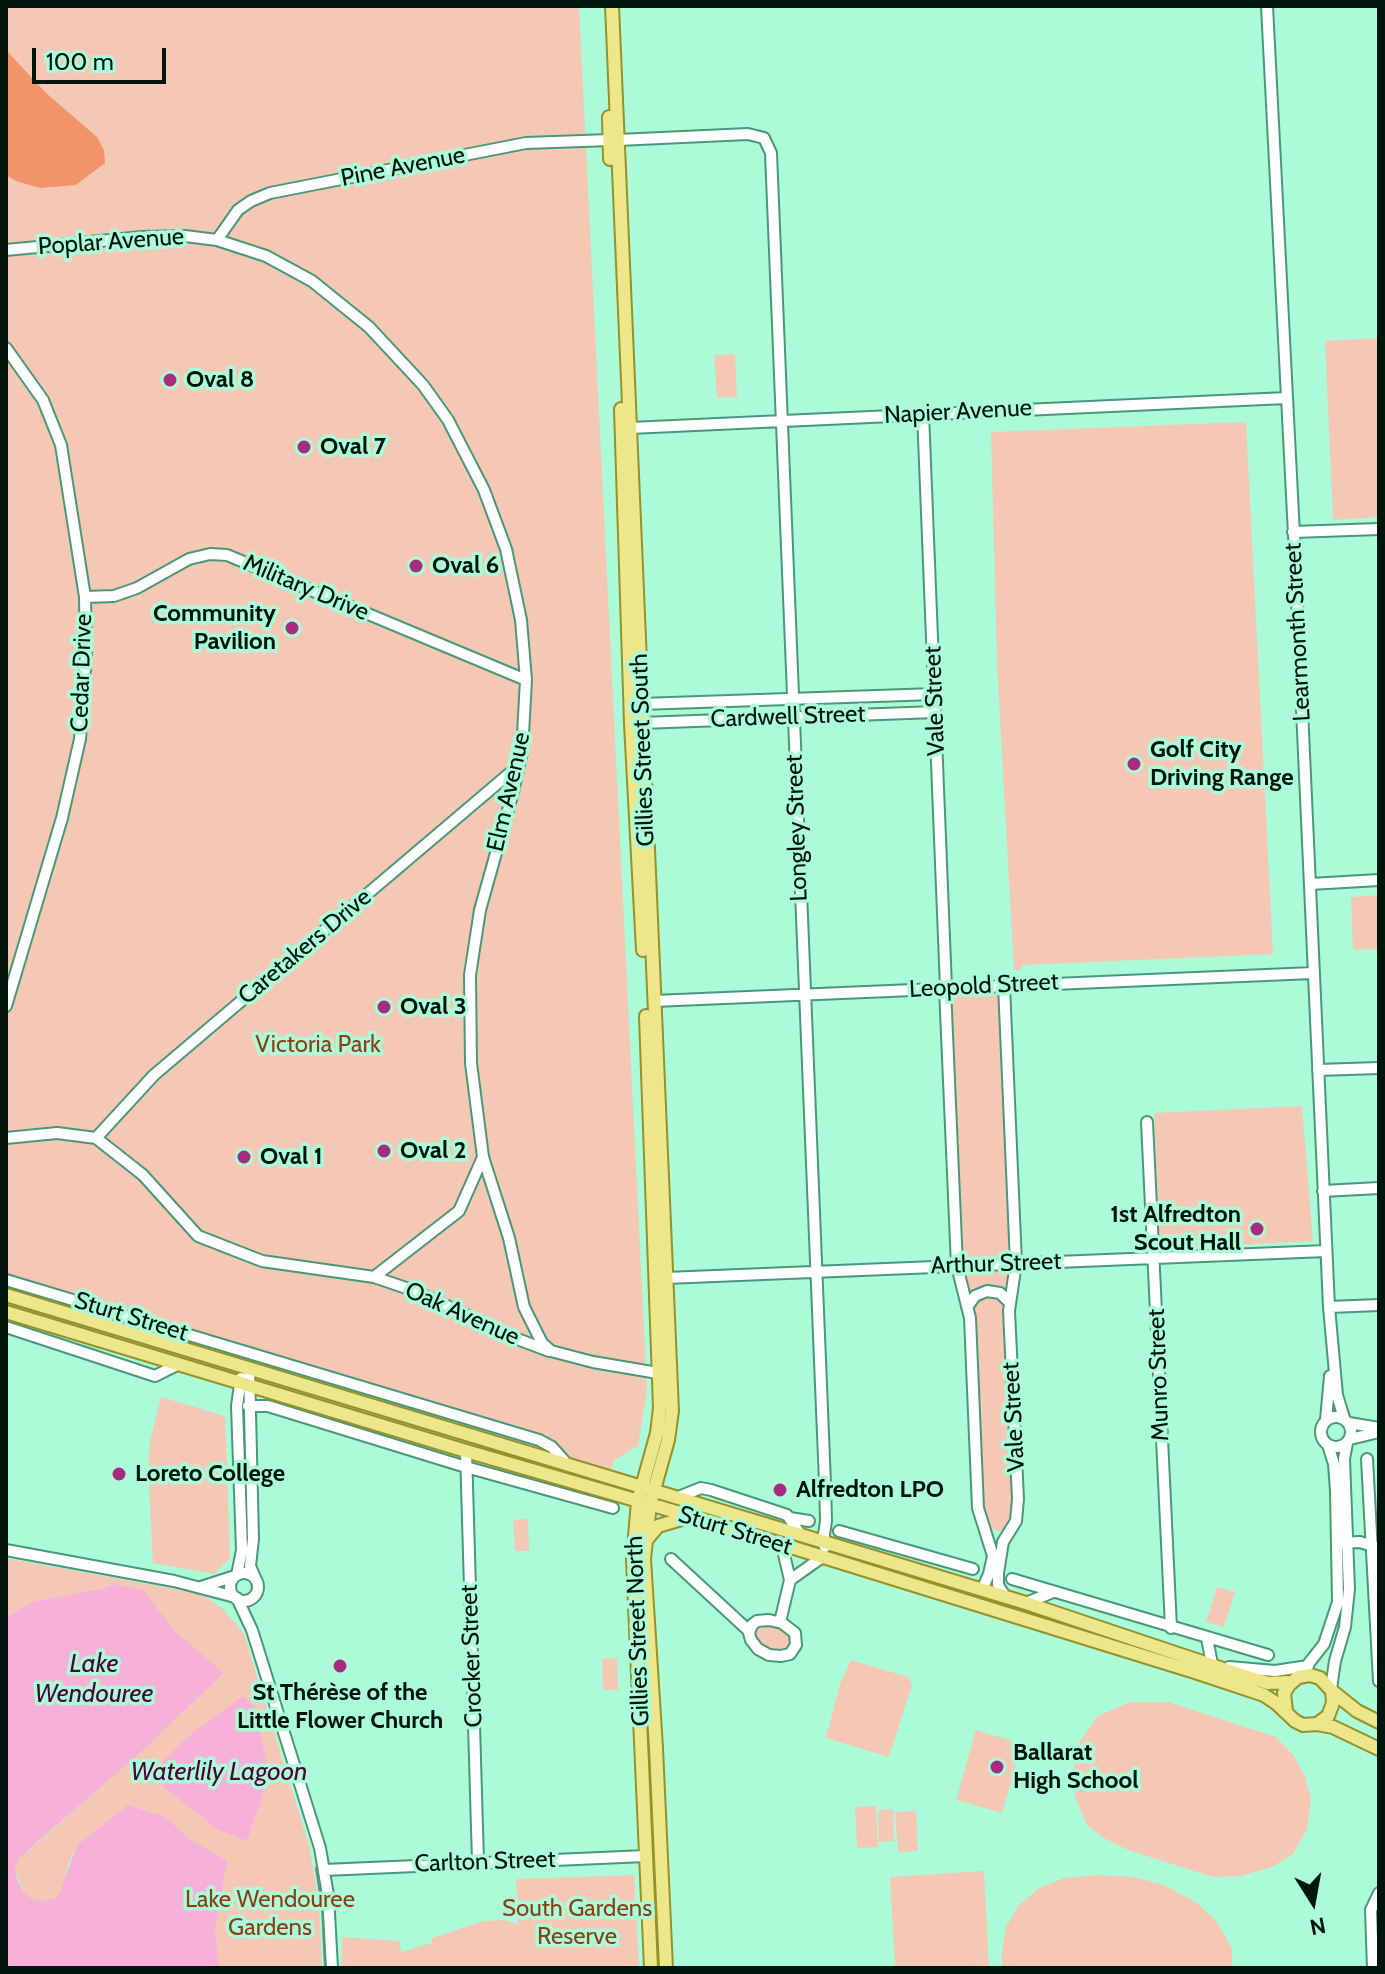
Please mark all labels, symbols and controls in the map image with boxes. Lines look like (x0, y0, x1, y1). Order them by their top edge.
scale bar (36, 32, 170, 82)
text: 100 m (46, 47, 114, 76)
street label: Pine Avenue (338, 141, 468, 193)
street label: Poplar Avenue (37, 223, 185, 261)
place label: Oval 8 (186, 366, 254, 394)
marker: Oval 8 (161, 371, 179, 389)
street label: Napier Avenue (883, 394, 1033, 430)
place label: Oval 7 (320, 433, 386, 461)
marker: Oval 7 (295, 438, 313, 456)
street label: Learmonth Street (1279, 542, 1317, 722)
street label: Military Drive (239, 549, 373, 627)
place label: Oval 6 (432, 552, 499, 580)
marker: Oval 6 (407, 557, 425, 575)
place label: Community Pavilion (153, 600, 276, 656)
street label: Cedar Drive (66, 613, 98, 733)
marker: Community Pavilion (283, 619, 301, 637)
street label: Vale Street (919, 645, 951, 757)
street label: Gillies Street South (625, 653, 661, 847)
street label: Cardwell Street (710, 700, 866, 734)
street label: Elm Avenue (481, 730, 537, 854)
place label: Golf City Driving Range (1150, 736, 1293, 792)
street label: Longley Street (780, 754, 814, 902)
marker: Golf City Driving Range (1125, 755, 1143, 773)
street label: Caretakers Drive (233, 883, 377, 1011)
street label: Leopold Street (908, 968, 1060, 1004)
place label: Oval 3 (400, 993, 467, 1021)
marker: Oval 3 (375, 998, 393, 1016)
park label: Victoria Park (255, 1031, 381, 1059)
place label: Oval 2 (400, 1137, 466, 1165)
marker: Oval 2 (375, 1142, 393, 1160)
place label: Oval 1 (260, 1143, 323, 1171)
marker: Oval 1 (235, 1148, 253, 1166)
place label: 1st Alfredton Scout Hall (1110, 1201, 1241, 1257)
marker: 1st Alfredton Scout Hall (1248, 1220, 1266, 1238)
street label: Arthur Street (930, 1247, 1062, 1281)
street label: Oak Avenue (400, 1276, 524, 1352)
street label: Sturt Street (71, 1286, 191, 1348)
street label: Munro Street (1142, 1308, 1176, 1442)
street label: Vale Street (997, 1361, 1031, 1473)
place label: Loreto College (135, 1460, 285, 1488)
marker: Loreto College (110, 1465, 128, 1483)
place label: Alfredton LPO (796, 1476, 944, 1504)
marker: Alfredton LPO (771, 1481, 789, 1499)
street label: Sturt Street (675, 1500, 795, 1562)
street label: Gillies Street North (620, 1535, 656, 1727)
street label: Crocker Street (455, 1584, 489, 1728)
water label: Lake Wendouree (35, 1648, 153, 1710)
marker: St Thérèse of the Little Flower Church (331, 1657, 349, 1675)
place label: St Thérèse of the Little Flower Church (237, 1679, 443, 1735)
place label: Ballarat High School (1013, 1739, 1138, 1795)
water label: Waterlily Lagoon (131, 1756, 307, 1788)
marker: Ballarat High School (988, 1758, 1006, 1776)
street label: Carlton Street (414, 1845, 556, 1879)
north arrow (1273, 1862, 1353, 1942)
park label: Lake Wendouree Gardens (185, 1886, 355, 1942)
park label: South Gardens Reserve (502, 1895, 652, 1951)
text: N (1307, 1911, 1328, 1941)

